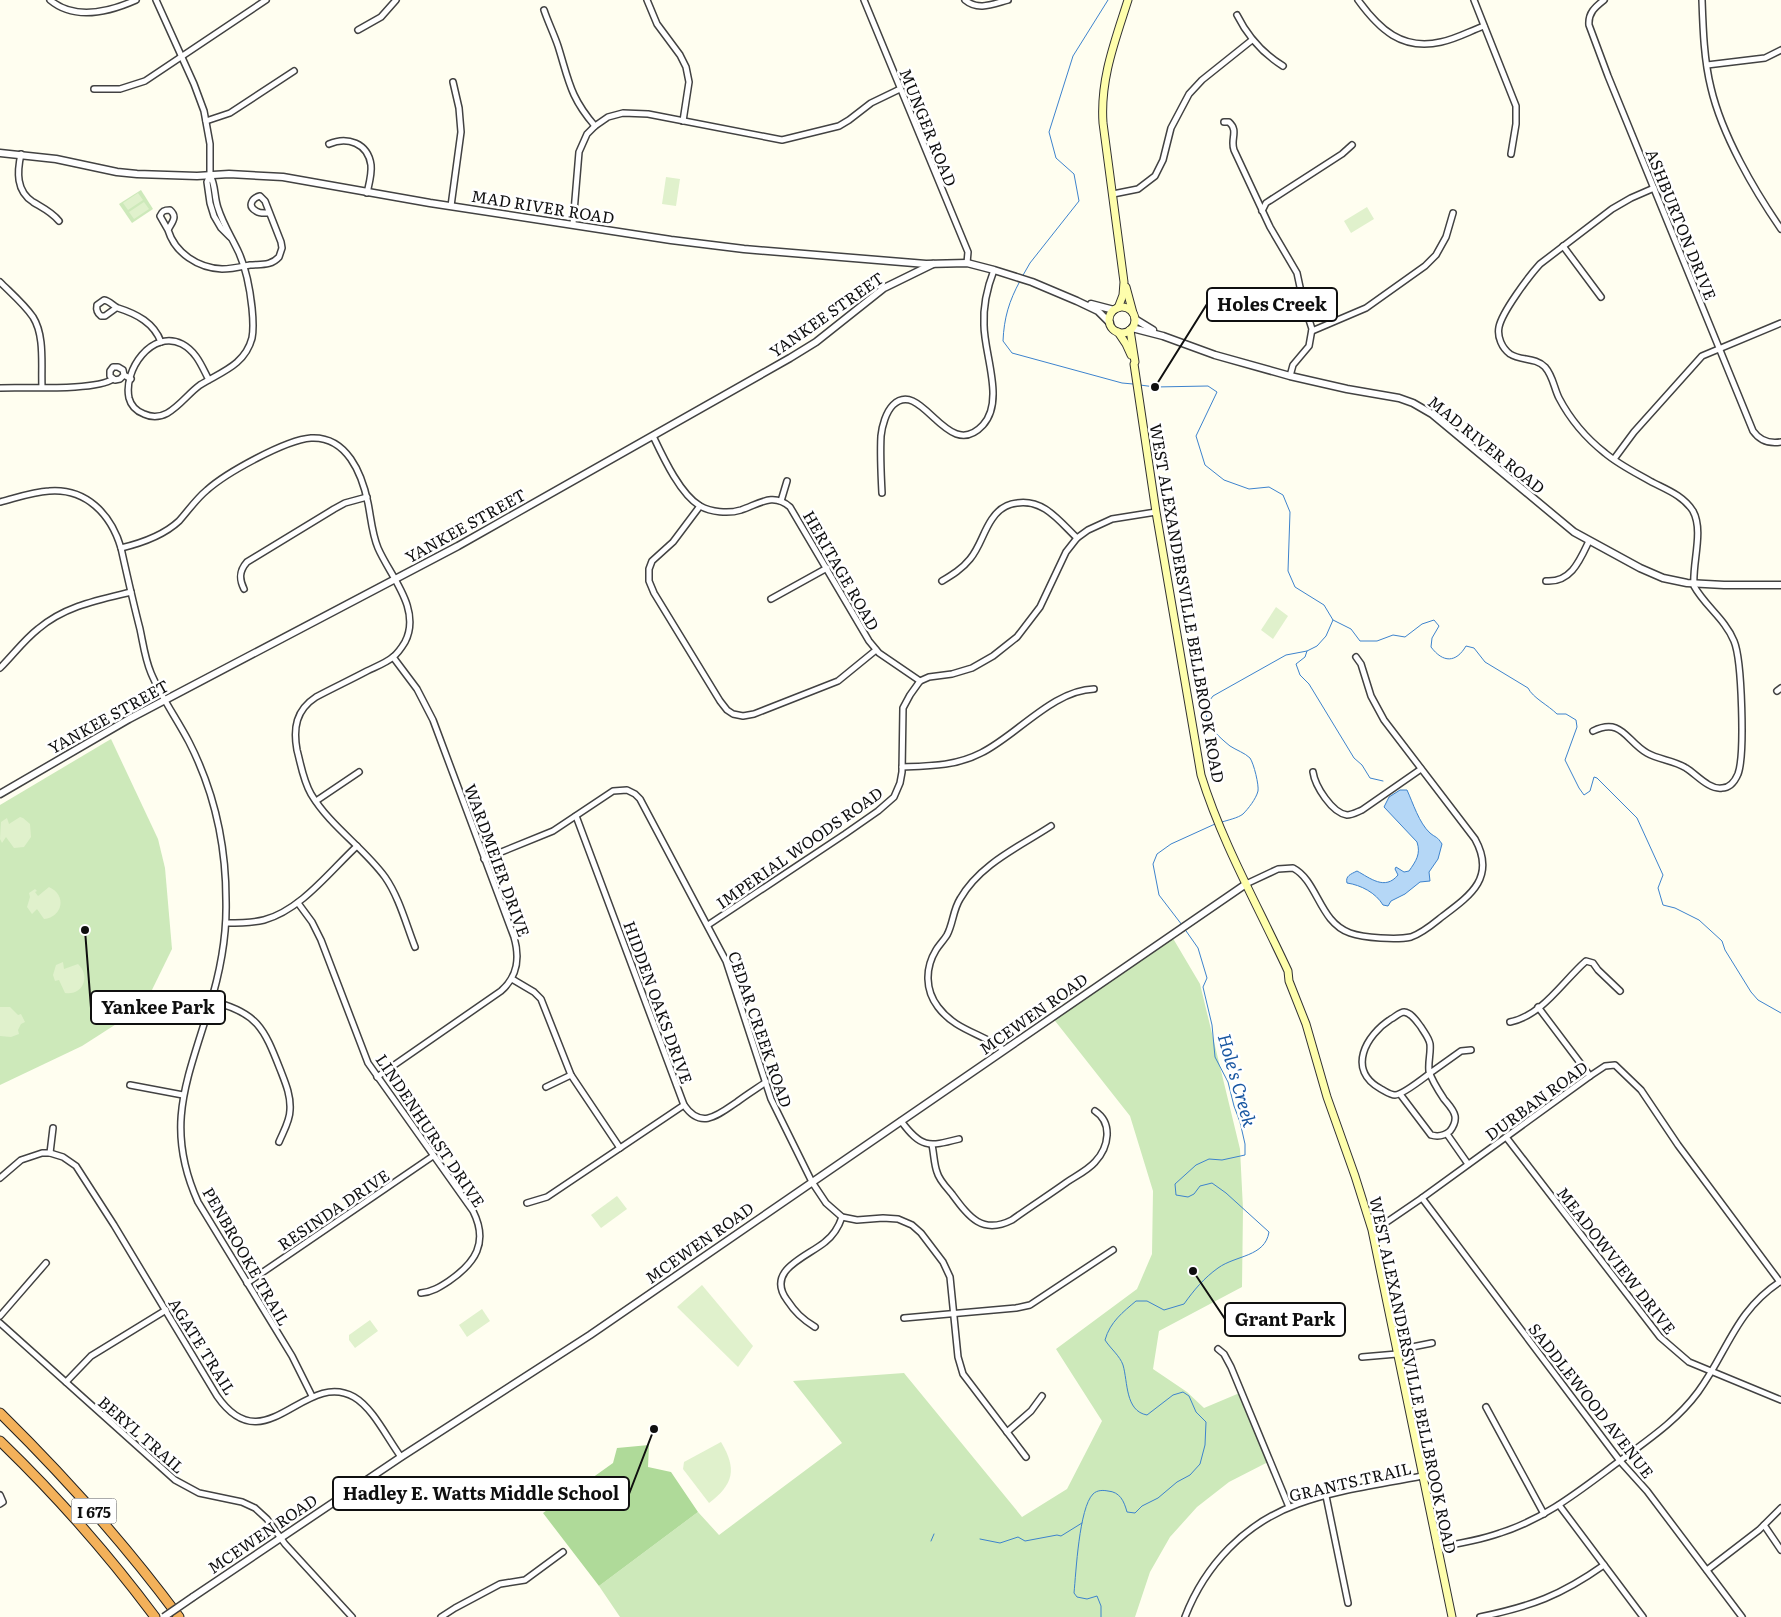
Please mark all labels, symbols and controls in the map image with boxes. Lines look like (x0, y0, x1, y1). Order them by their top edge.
street label: MUNGER ROAD (894, 64, 964, 190)
street label: ASHBURTON DRIVE (1641, 145, 1723, 303)
street label: MAD RIVER ROAD (470, 183, 616, 229)
street label: YANKEE STREET (764, 265, 888, 363)
callout: Holes Creek (1207, 288, 1337, 321)
text: Holes Creek (1217, 290, 1328, 317)
street label: MAD RIVER ROAD (1423, 389, 1551, 499)
street label: WEST ALEXANDERSVILLE BELLBROOK ROAD (1145, 421, 1231, 785)
street label: YANKEE STREET (400, 482, 530, 568)
street label: HERITAGE ROAD (798, 505, 886, 635)
street label: YANKEE STREET (43, 673, 173, 759)
street label: WARDMEIER DRIVE (459, 780, 537, 940)
street label: IMPERIAL WOODS ROAD (711, 780, 887, 914)
street label: HIDDEN OAKS DRIVE (618, 917, 700, 1087)
street label: CEDAR CREEK ROAD (723, 947, 799, 1111)
street label: MCEWEN ROAD (974, 966, 1092, 1060)
callout: Yankee Park (91, 991, 225, 1024)
text: Yankee Park (101, 993, 216, 1020)
water label: Hole's Creek (1212, 1030, 1264, 1130)
street label: LINDENHURST DRIVE (371, 1049, 491, 1211)
street label: DURBAN ROAD (1480, 1054, 1592, 1146)
street label: RESINDA DRIVE (272, 1163, 394, 1255)
street label: MEADOWVIEW DRIVE (1552, 1181, 1682, 1339)
street label: PENBROOKE TRAIL (197, 1182, 297, 1330)
street label: WEST ALEXANDERSVILLE BELLBROOK ROAD (1364, 1194, 1464, 1556)
street label: MCEWEN ROAD (640, 1195, 758, 1289)
street label: AGATE TRAIL (163, 1293, 243, 1399)
callout: Grant Park (1225, 1303, 1345, 1336)
text: Grant Park (1235, 1305, 1336, 1332)
street label: SADDLEWOOD AVENUE (1524, 1317, 1660, 1483)
street label: BERYL TRAIL (94, 1390, 190, 1478)
street label: GRANTS TRAIL (1286, 1455, 1414, 1507)
callout: Hadley E. Watts Middle School (333, 1477, 629, 1510)
text: Hadley E. Watts Middle School (343, 1479, 620, 1506)
street label: MCEWEN ROAD (202, 1487, 322, 1579)
road number: I 675 (72, 1498, 116, 1524)

